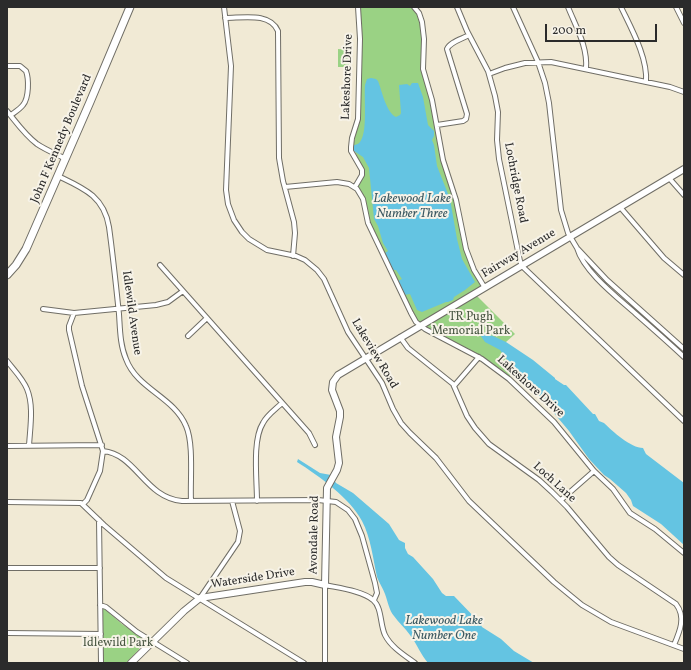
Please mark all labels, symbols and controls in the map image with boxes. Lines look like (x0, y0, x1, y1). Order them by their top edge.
scale bar (547, 16, 659, 42)
text: 200 m (552, 23, 586, 39)
street label: Lakeshore Drive (339, 34, 357, 120)
street label: John F Kennedy Boulevard (28, 72, 96, 206)
street label: Lochridge Road (500, 141, 530, 225)
water label: Lakewood Lake Number Three (373, 192, 451, 223)
street label: Fairway Avenue (479, 226, 559, 282)
street label: Idlewild Avenue (118, 270, 144, 356)
park label: TR Pugh Memorial Park (432, 311, 510, 339)
street label: Lakeview Road (348, 316, 400, 392)
street label: Lakeshore Drive (493, 353, 567, 421)
street label: Loch Lane (529, 460, 579, 506)
street label: Avondale Road (307, 495, 323, 575)
street label: Waterside Drive (210, 565, 296, 593)
water label: Lakewood Lake Number One (405, 614, 483, 645)
park label: Idlewild Park (83, 637, 153, 651)

